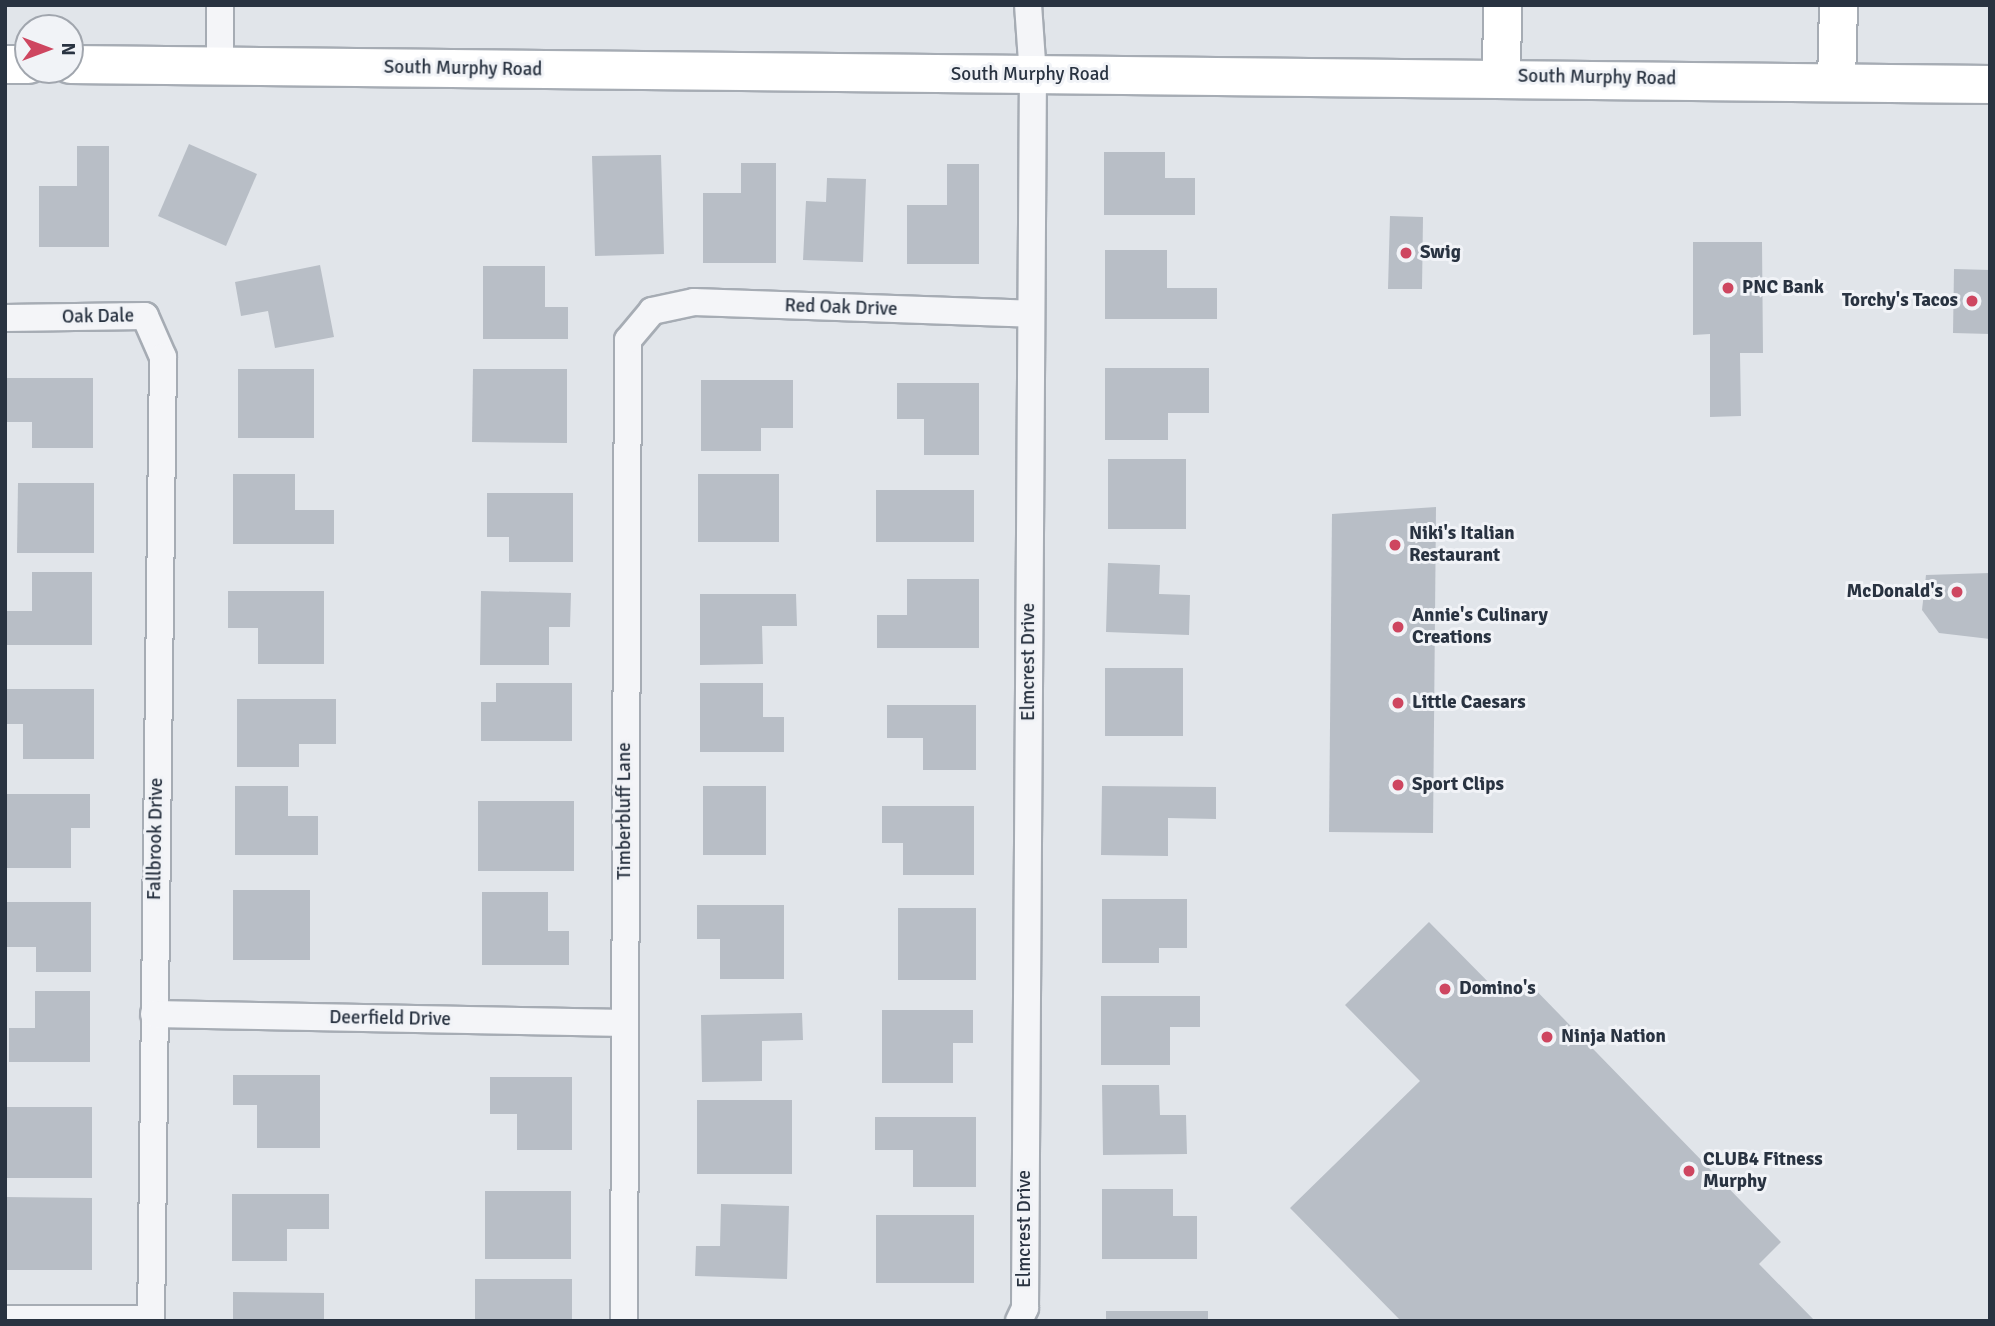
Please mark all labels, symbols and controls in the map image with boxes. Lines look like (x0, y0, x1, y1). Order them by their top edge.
north arrow (14, 14, 84, 84)
text: N (56, 42, 80, 56)
street label: South Murphy Road (384, 56, 542, 82)
street label: South Murphy Road (951, 64, 1109, 86)
street label: South Murphy Road (1518, 65, 1676, 91)
place label: Swig (1420, 242, 1461, 264)
marker: Swig (1398, 245, 1414, 261)
place label: PNC Bank (1742, 277, 1824, 299)
marker: PNC Bank (1720, 280, 1736, 296)
place label: Torchy's Tacos (1842, 290, 1958, 312)
marker: Torchy's Tacos (1964, 293, 1980, 309)
street label: Red Oak Drive (784, 295, 898, 321)
street label: Oak Dale (62, 305, 134, 329)
place label: Niki's Italian Restaurant (1409, 523, 1515, 567)
marker: Niki's Italian Restaurant (1387, 537, 1403, 553)
place label: McDonald's (1847, 581, 1943, 603)
marker: McDonald's (1949, 584, 1965, 600)
street label: Elmcrest Drive (1018, 603, 1040, 721)
place label: Annie's Culinary Creations (1412, 605, 1548, 649)
marker: Annie's Culinary Creations (1390, 619, 1406, 635)
place label: Little Caesars (1412, 692, 1526, 714)
marker: Little Caesars (1390, 695, 1406, 711)
street label: Timberbluff Lane (614, 742, 636, 880)
place label: Sport Clips (1412, 774, 1504, 796)
marker: Sport Clips (1390, 777, 1406, 793)
street label: Fallbrook Drive (144, 778, 168, 900)
place label: Domino's (1459, 978, 1536, 1000)
marker: Domino's (1437, 981, 1453, 997)
street label: Deerfield Drive (329, 1007, 451, 1031)
place label: Ninja Nation (1561, 1026, 1666, 1048)
marker: Ninja Nation (1539, 1029, 1555, 1045)
place label: CLUB4 Fitness Murphy (1703, 1149, 1823, 1193)
marker: CLUB4 Fitness Murphy (1681, 1163, 1697, 1179)
street label: Elmcrest Drive (1014, 1170, 1036, 1288)

